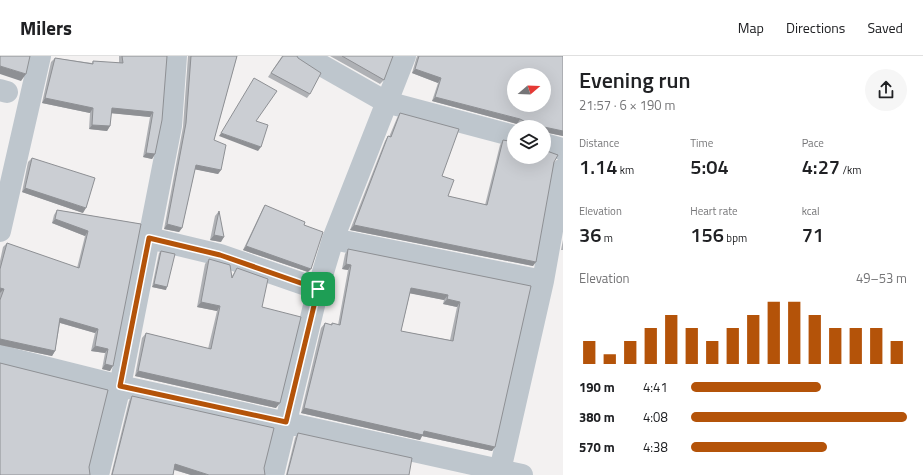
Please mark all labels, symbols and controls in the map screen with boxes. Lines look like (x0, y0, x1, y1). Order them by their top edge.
text: Milers (20, 13, 72, 42)
text: Map (738, 17, 764, 38)
text: Directions (786, 17, 845, 38)
text: Saved (867, 17, 903, 38)
text: Evening run (579, 63, 690, 97)
north arrow (507, 68, 551, 112)
map controls (507, 68, 551, 164)
button: share (865, 69, 907, 111)
text: 21:57 · 6 × 190 m (579, 95, 675, 115)
button: layers (507, 120, 551, 164)
text: Distance (579, 135, 619, 151)
text: Time (690, 135, 713, 151)
text: Pace (802, 135, 824, 151)
text: 1.14 (579, 151, 617, 182)
text: 5:04 (690, 151, 729, 182)
text: 4:27 (802, 151, 840, 182)
text: km (617, 162, 634, 178)
text: /km (840, 162, 861, 178)
text: Elevation (579, 203, 622, 219)
text: Heart rate (690, 203, 738, 219)
text: kcal (802, 203, 820, 219)
text: 36 (579, 219, 601, 250)
text: 156 (690, 219, 724, 250)
text: 71 (802, 219, 824, 250)
text: m (601, 230, 613, 246)
text: bpm (724, 230, 747, 246)
text: Elevation (579, 268, 630, 288)
text: 49–53 m (856, 268, 907, 288)
pin (301, 272, 335, 306)
icon: arrive (307, 278, 329, 300)
text: 190 m (579, 377, 615, 397)
text: 4:41 (643, 377, 668, 397)
text: 380 m (579, 407, 615, 427)
text: 4:08 (643, 407, 668, 427)
text: 570 m (579, 437, 615, 457)
text: 4:38 (643, 437, 668, 457)

